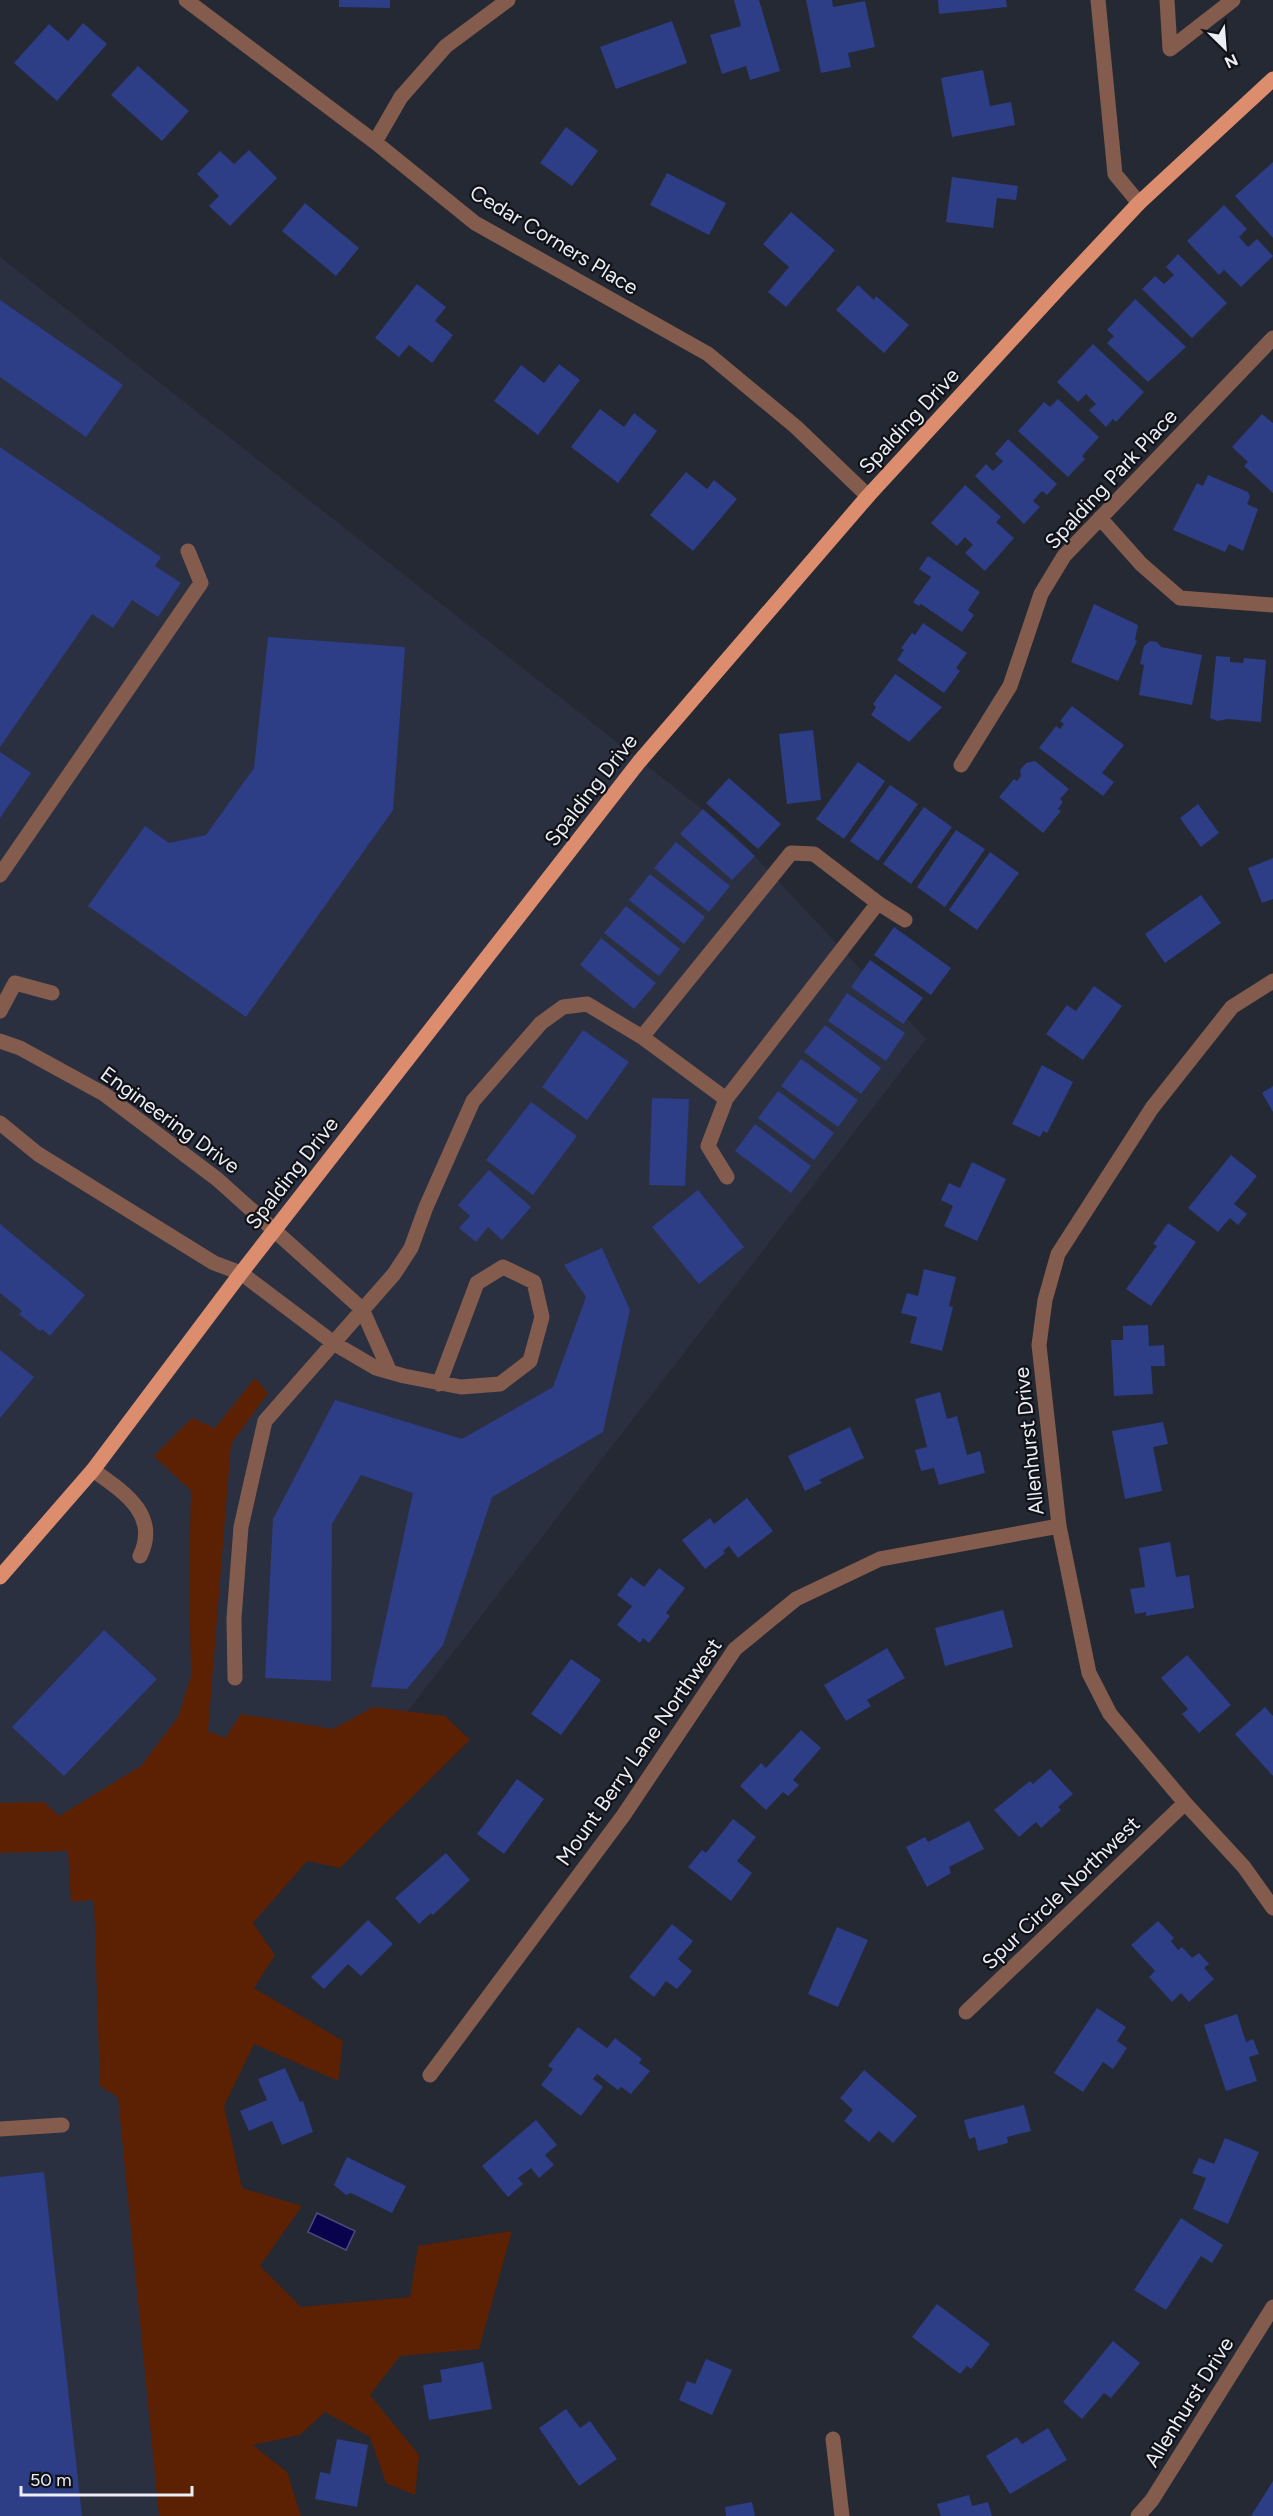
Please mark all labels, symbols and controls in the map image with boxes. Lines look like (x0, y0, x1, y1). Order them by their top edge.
north arrow (1195, 18, 1255, 78)
text: N (1222, 50, 1241, 72)
street label: Cedar Corners Place (466, 179, 643, 300)
street label: Spalding Drive (853, 363, 964, 479)
street label: Spalding Park Place (1039, 403, 1182, 554)
street label: Spalding Drive (539, 729, 642, 851)
street label: Engineering Drive (96, 1061, 245, 1178)
street label: Spalding Drive (240, 1112, 343, 1234)
street label: Allenhurst Drive (1008, 1366, 1049, 1516)
street label: Mount Berry Lane Northwest (550, 1633, 727, 1870)
street label: Spur Circle Northwest (977, 1811, 1145, 1974)
street label: Allenhurst Drive (1139, 2332, 1239, 2471)
scale bar (21, 2459, 192, 2497)
text: 50 m (30, 2469, 72, 2491)

